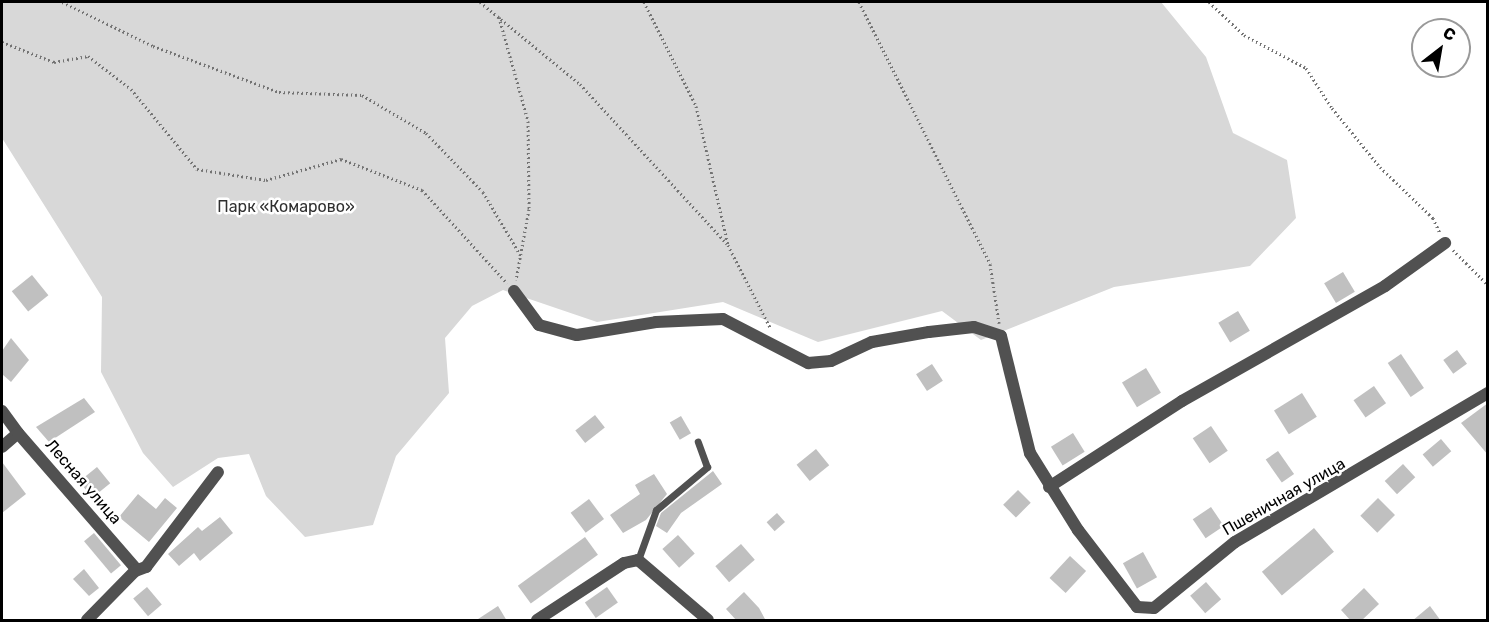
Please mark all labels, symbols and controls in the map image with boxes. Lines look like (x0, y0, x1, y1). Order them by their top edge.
north arrow (1411, 18, 1471, 78)
text: С (1440, 23, 1459, 45)
park label: Парк «Комарово» (217, 197, 355, 217)
street label: Лесная улица (41, 436, 125, 528)
street label: Пшеничная улица (1219, 454, 1349, 540)

